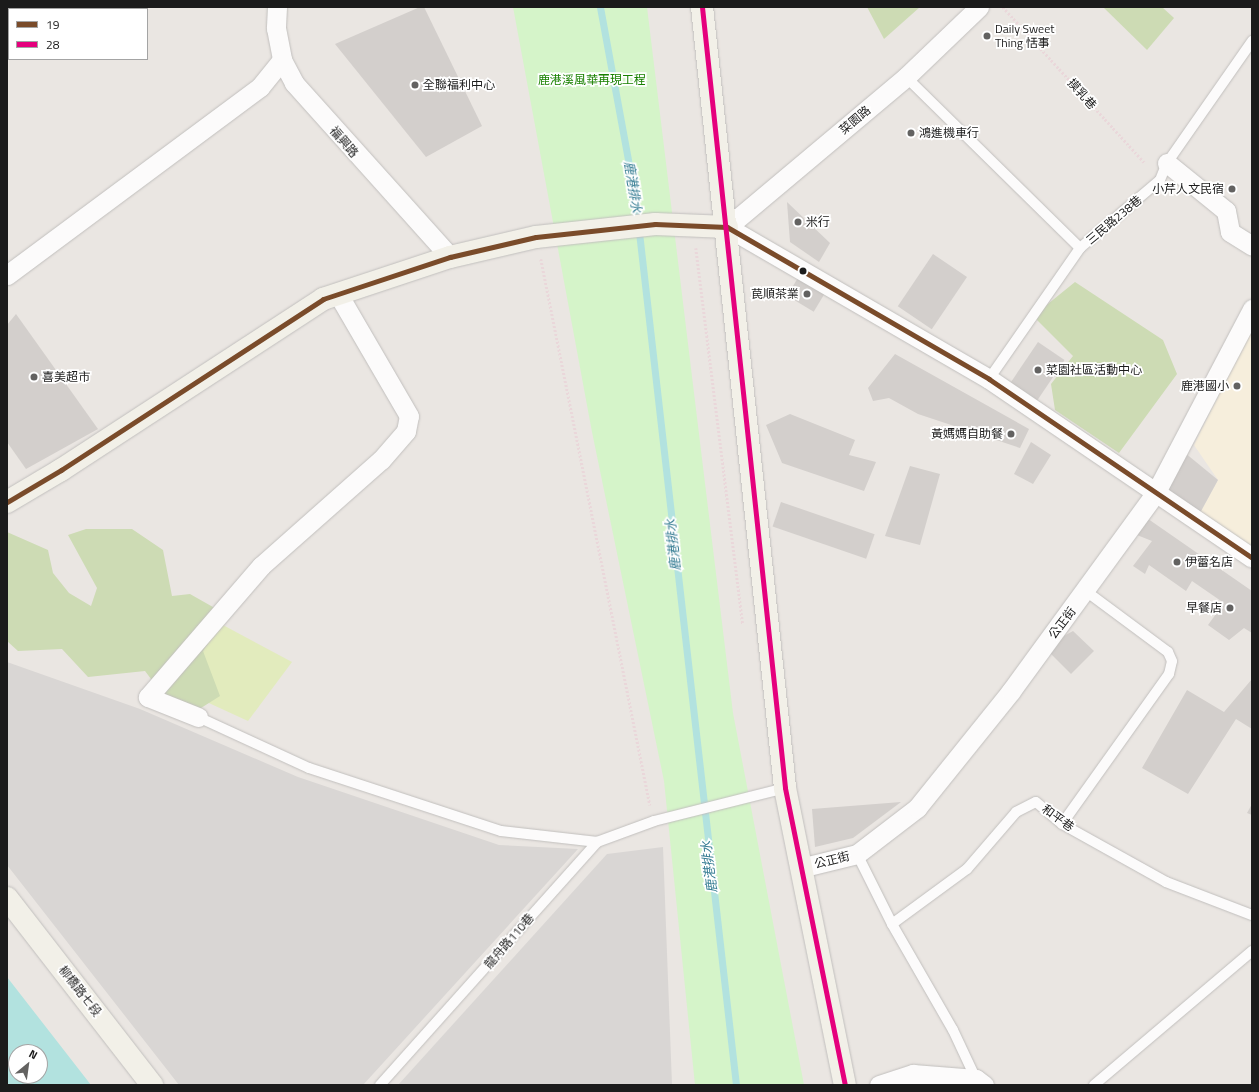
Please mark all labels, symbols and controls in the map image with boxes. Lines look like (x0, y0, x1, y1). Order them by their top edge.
legend (8, 8, 148, 60)
text: 19 (46, 15, 59, 34)
place label: Daily Sweet Thing 恬事 (995, 22, 1054, 50)
marker: Daily Sweet Thing 恬事 (982, 31, 992, 41)
text: 28 (46, 35, 59, 54)
park label: 鹿港溪風華再現工程 (538, 73, 646, 87)
street label: 摸乳巷 (1065, 76, 1099, 112)
place label: 全聯福利中心 (423, 78, 495, 92)
marker: 全聯福利中心 (410, 80, 420, 90)
street label: 菜園路 (837, 103, 873, 137)
street label: 福興路 (327, 124, 361, 160)
place label: 鴻進機車行 (919, 126, 979, 140)
marker: 鴻進機車行 (906, 128, 916, 138)
water label: 鹿港排水 (621, 160, 645, 214)
place label: 小芹人文民宿 (1152, 182, 1224, 196)
marker: 小芹人文民宿 (1227, 184, 1237, 194)
street label: 三民路238巷 (1083, 193, 1145, 247)
place label: 米行 (806, 215, 830, 229)
marker: 米行 (793, 217, 803, 227)
unlabelled marker (798, 266, 808, 276)
place label: 苠順茶業 (751, 287, 799, 301)
marker: 苠順茶業 (802, 289, 812, 299)
place label: 菜園社區活動中心 (1046, 363, 1142, 377)
marker: 菜園社區活動中心 (1033, 365, 1043, 375)
place label: 喜美超市 (42, 370, 90, 384)
marker: 喜美超市 (29, 372, 39, 382)
place label: 鹿港國小 (1181, 379, 1229, 393)
marker: 鹿港國小 (1232, 381, 1242, 391)
place label: 黃媽媽自助餐 (931, 427, 1003, 441)
marker: 黃媽媽自助餐 (1006, 429, 1016, 439)
water label: 鹿港排水 (663, 518, 683, 572)
place label: 伊蕾名店 (1185, 555, 1233, 569)
marker: 伊蕾名店 (1172, 557, 1182, 567)
place label: 早餐店 (1186, 601, 1222, 615)
marker: 早餐店 (1225, 603, 1235, 613)
street label: 公正街 (1045, 604, 1079, 642)
street label: 和平巷 (1039, 802, 1077, 834)
water label: 鹿港排水 (698, 840, 720, 894)
street label: 公正街 (813, 849, 851, 871)
street label: 龍舟路110巷 (481, 911, 537, 971)
street label: 柳橋路七段 (56, 963, 104, 1019)
north arrow (8, 1044, 48, 1084)
text: N (26, 1046, 41, 1063)

